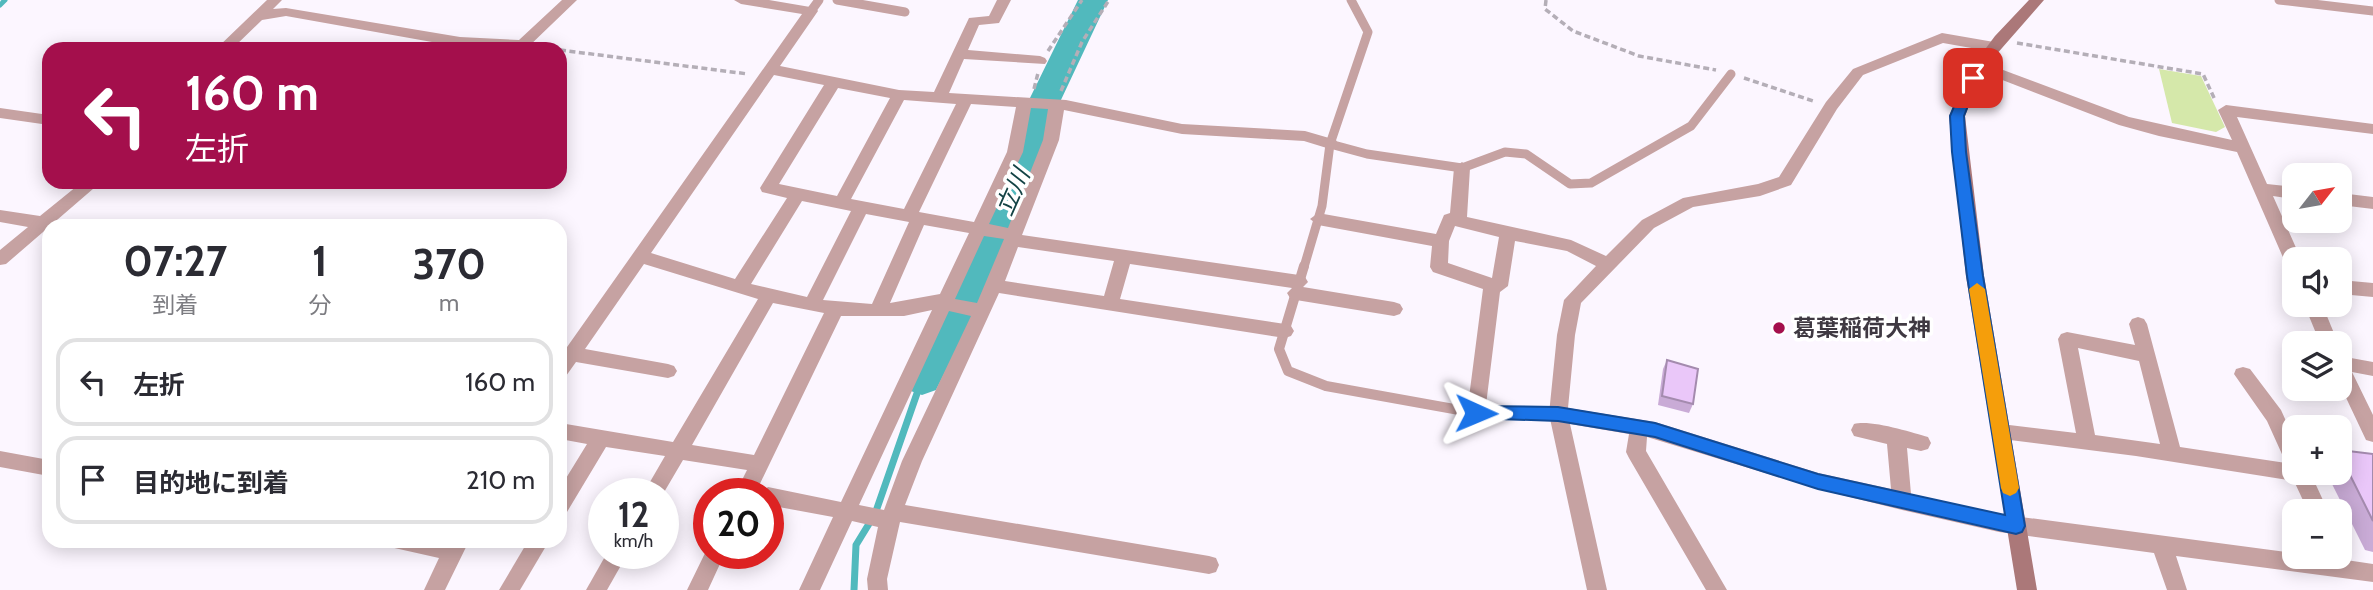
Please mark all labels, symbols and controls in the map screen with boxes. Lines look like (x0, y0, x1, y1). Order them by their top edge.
pin (1943, 48, 2003, 108)
icon: arrive (1954, 59, 1992, 97)
text: 160 m (185, 63, 319, 122)
icon: left (70, 70, 161, 161)
text: 左折 (185, 129, 249, 168)
water label: 立川 (990, 161, 1037, 220)
north arrow (2282, 163, 2352, 233)
map controls (2282, 163, 2352, 569)
text: 07:27 (123, 235, 227, 287)
text: 1 (312, 235, 328, 287)
text: 370 (412, 238, 486, 290)
button: sound (2282, 247, 2352, 317)
text: m (439, 289, 459, 317)
text: 到着 (152, 291, 198, 319)
text: 分 (308, 291, 331, 319)
place label: 葛葉稲荷大神 (1793, 314, 1931, 342)
marker: 葛葉稲荷大神 (1771, 320, 1787, 336)
button: layers (2282, 331, 2352, 401)
icon: left (74, 363, 112, 401)
text: 160 m (465, 366, 535, 398)
text: 左折 (133, 369, 185, 401)
position arrow (1439, 376, 1513, 450)
button: + (2282, 415, 2352, 485)
icon: arrive (74, 461, 112, 499)
text: 210 m (466, 464, 535, 496)
text: 目的地に到着 (133, 467, 289, 499)
speed limit sign: 20 (693, 478, 784, 569)
text: 12 (618, 493, 649, 536)
button: − (2282, 499, 2352, 569)
text: km/h (614, 530, 653, 552)

